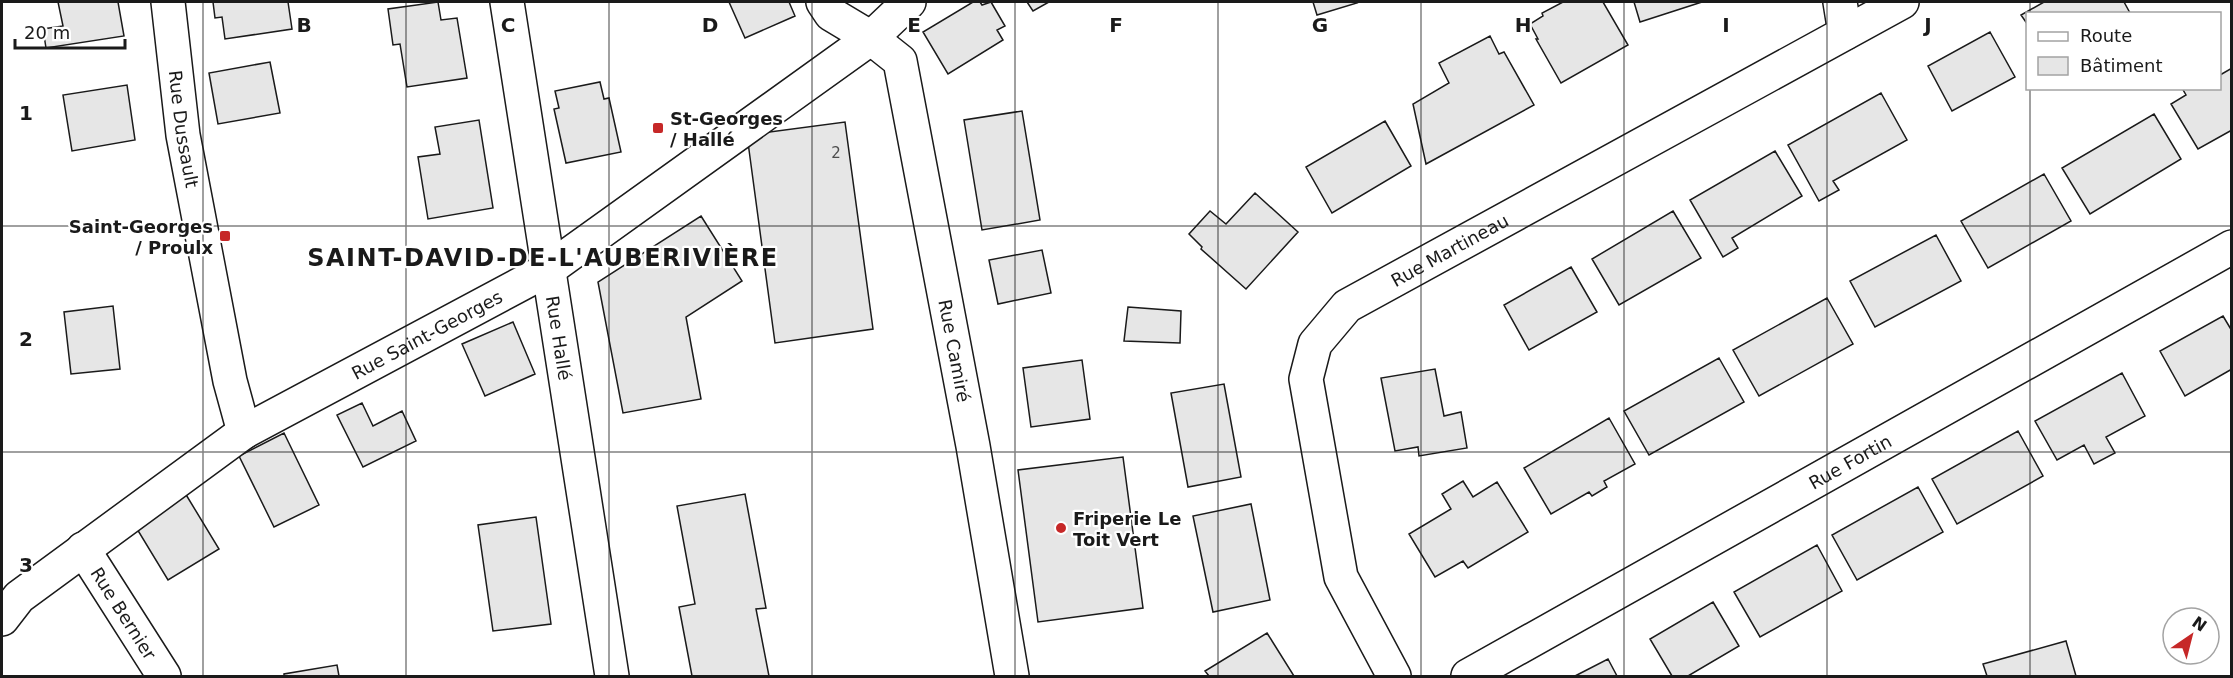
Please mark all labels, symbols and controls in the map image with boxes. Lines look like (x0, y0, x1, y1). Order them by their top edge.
scale bar (15, 12, 124, 50)
legend (2026, 12, 2221, 90)
text: B (296, 13, 312, 37)
text: C (501, 13, 515, 37)
text: D (702, 13, 718, 37)
text: E (907, 13, 921, 37)
text: F (1109, 13, 1123, 37)
text: G (1312, 13, 1328, 37)
text: H (1515, 13, 1531, 37)
text: I (1722, 13, 1730, 37)
text: J (1922, 13, 1932, 37)
text: 20 m (24, 22, 70, 43)
text: Route (2080, 25, 2132, 46)
text: Bâtiment (2080, 55, 2163, 76)
street label: Rue Dussault (165, 69, 203, 189)
text: 1 (19, 101, 33, 125)
place label: St-Georges / Hallé (670, 108, 783, 150)
marker: St-Georges / Hallé (651, 121, 665, 135)
house number: 2 (831, 144, 841, 162)
street label: Rue Martineau (1387, 209, 1512, 291)
place label: Saint-Georges / Proulx (69, 216, 213, 258)
marker: Saint-Georges / Proulx (218, 229, 232, 243)
district label: SAINT-DAVID-DE-L'AUBERIVIÈRE (307, 243, 779, 272)
street label: Rue Saint-Georges (348, 285, 506, 383)
street label: Rue Hallé (542, 294, 576, 382)
street label: Rue Camiré (935, 298, 975, 404)
text: 2 (19, 327, 33, 351)
street label: Rue Fortin (1805, 430, 1895, 493)
place label: Friperie Le Toit Vert (1073, 508, 1181, 550)
marker: Friperie Le Toit Vert (1054, 521, 1068, 535)
text: 3 (19, 553, 33, 577)
street label: Rue Bernier (87, 563, 161, 664)
north arrow (2161, 606, 2221, 666)
text: N (2188, 613, 2210, 636)

